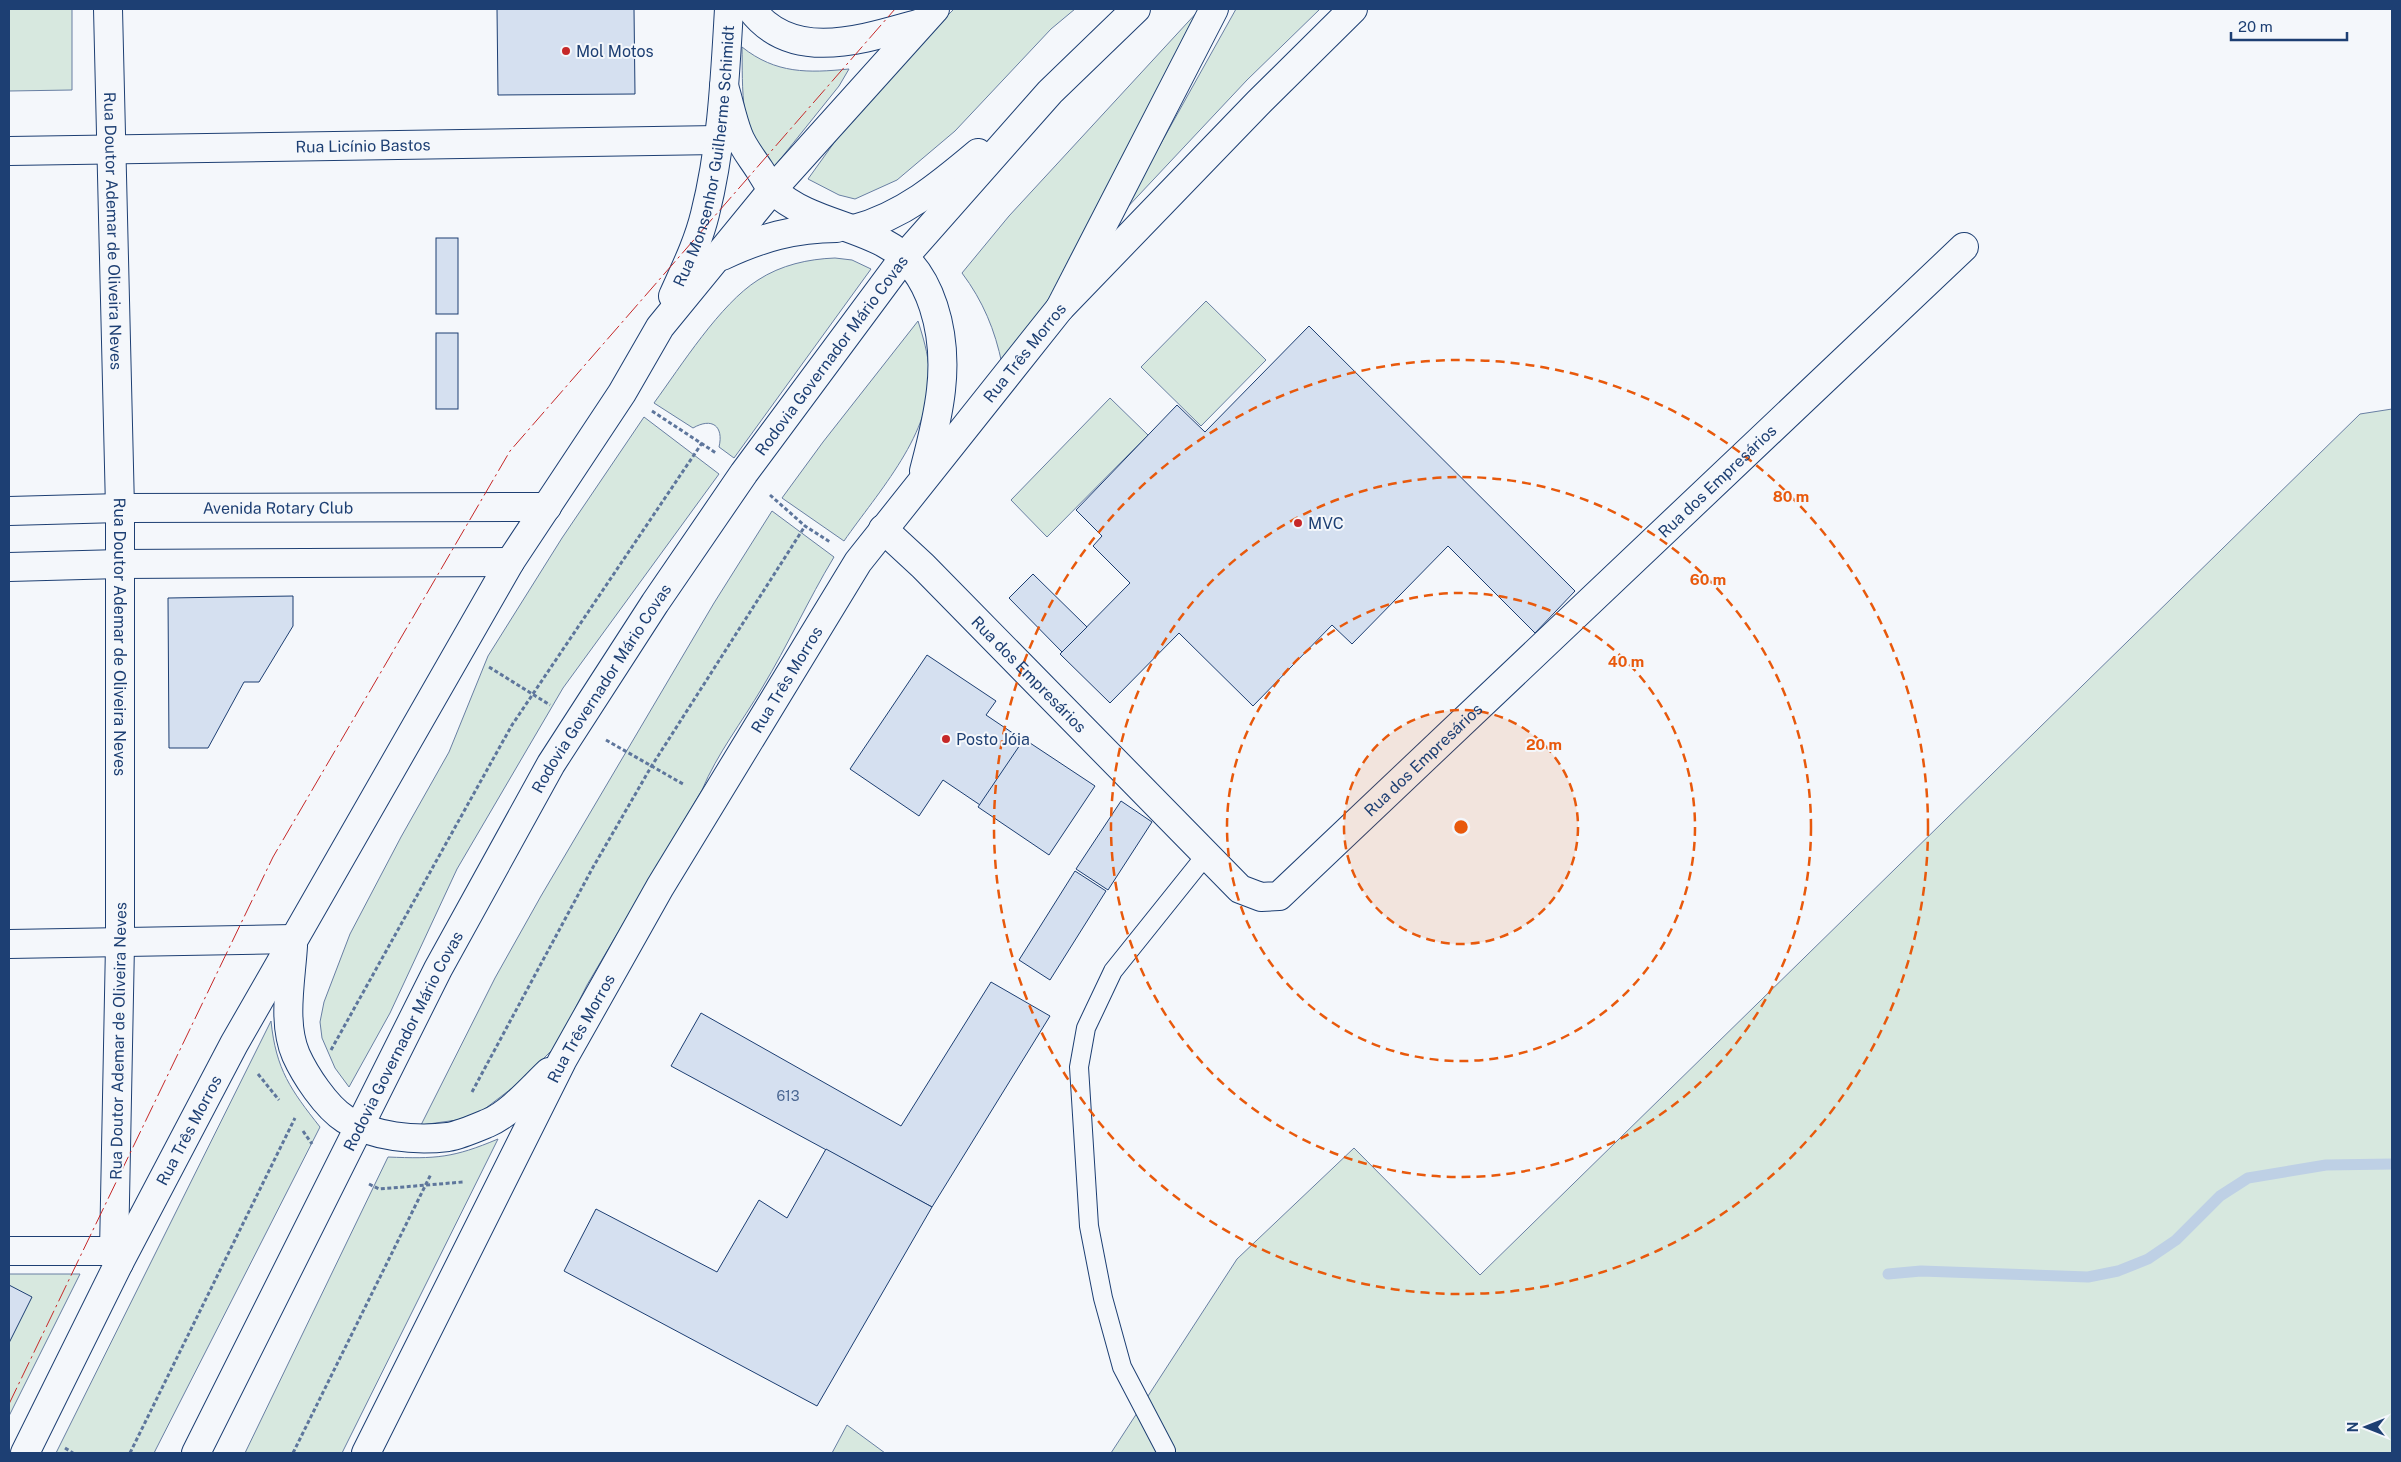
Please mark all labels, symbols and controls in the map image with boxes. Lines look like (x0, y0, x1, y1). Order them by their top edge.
scale bar (2231, 10, 2347, 42)
text: 20 m (2238, 18, 2273, 35)
street label: Rua Monsenhor Guilherme Schimidt (669, 25, 738, 290)
place label: Mol Motos (576, 42, 654, 61)
marker: Mol Motos (560, 45, 572, 57)
street label: Rua Doutor Ademar de Oliveira Neves (100, 92, 126, 370)
street label: Rua Licínio Bastos (295, 135, 431, 157)
street label: Rodovia Governador Mário Covas (751, 252, 912, 459)
street label: Rua Três Morros (980, 300, 1070, 406)
street label: Rua dos Empresários (1654, 421, 1780, 542)
text: 80 m (1773, 488, 1809, 505)
street label: Rua Doutor Ademar de Oliveira Neves (110, 497, 129, 776)
street label: Avenida Rotary Club (203, 498, 353, 518)
place label: MVC (1308, 514, 1344, 533)
marker: MVC (1292, 517, 1304, 529)
text: 60 m (1690, 571, 1726, 588)
street label: Rodovia Governador Mário Covas (528, 580, 675, 796)
street label: Rua dos Empresários (967, 612, 1090, 737)
street label: Rua Três Morros (747, 623, 827, 737)
text: 40 m (1608, 653, 1644, 670)
street label: Rua dos Empresários (1360, 699, 1486, 820)
place label: Posto Jóia (956, 730, 1030, 749)
marker: Posto Jóia (940, 733, 952, 745)
text: 20 m (1526, 736, 1562, 753)
centre of rings (1452, 818, 1470, 836)
street label: Rua Doutor Ademar de Oliveira Neves (107, 902, 130, 1180)
street label: Rodovia Governador Mário Covas (339, 928, 467, 1154)
street label: Rua Três Morros (544, 971, 619, 1086)
street label: Rua Três Morros (153, 1072, 226, 1189)
house number: 613 (776, 1088, 800, 1104)
north arrow (2341, 1402, 2391, 1452)
text: N (2345, 1422, 2361, 1432)

